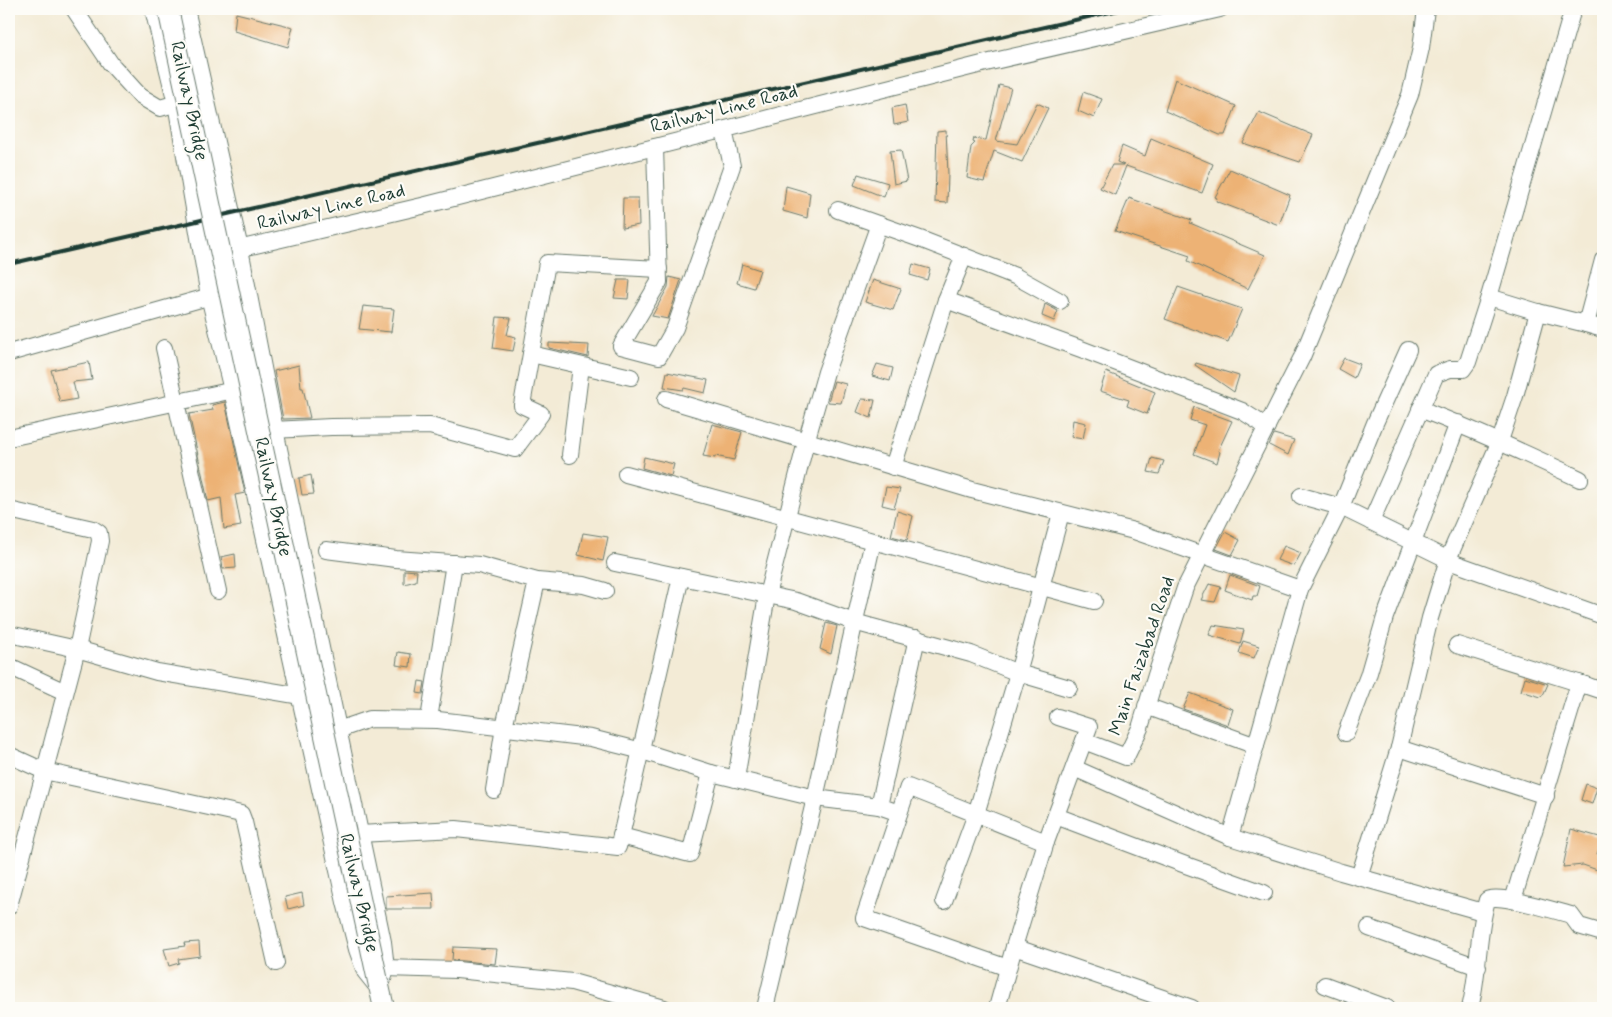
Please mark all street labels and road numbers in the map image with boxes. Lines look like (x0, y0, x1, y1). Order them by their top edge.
street label: Railway Bridge (161, 39, 214, 164)
street label: Railway Line Road (648, 79, 800, 140)
street label: Railway Line Road (255, 178, 408, 237)
street label: Railway Bridge (245, 435, 298, 560)
street label: Main Faizabad Road (1103, 573, 1181, 739)
street label: Railway Bridge (330, 831, 385, 956)

